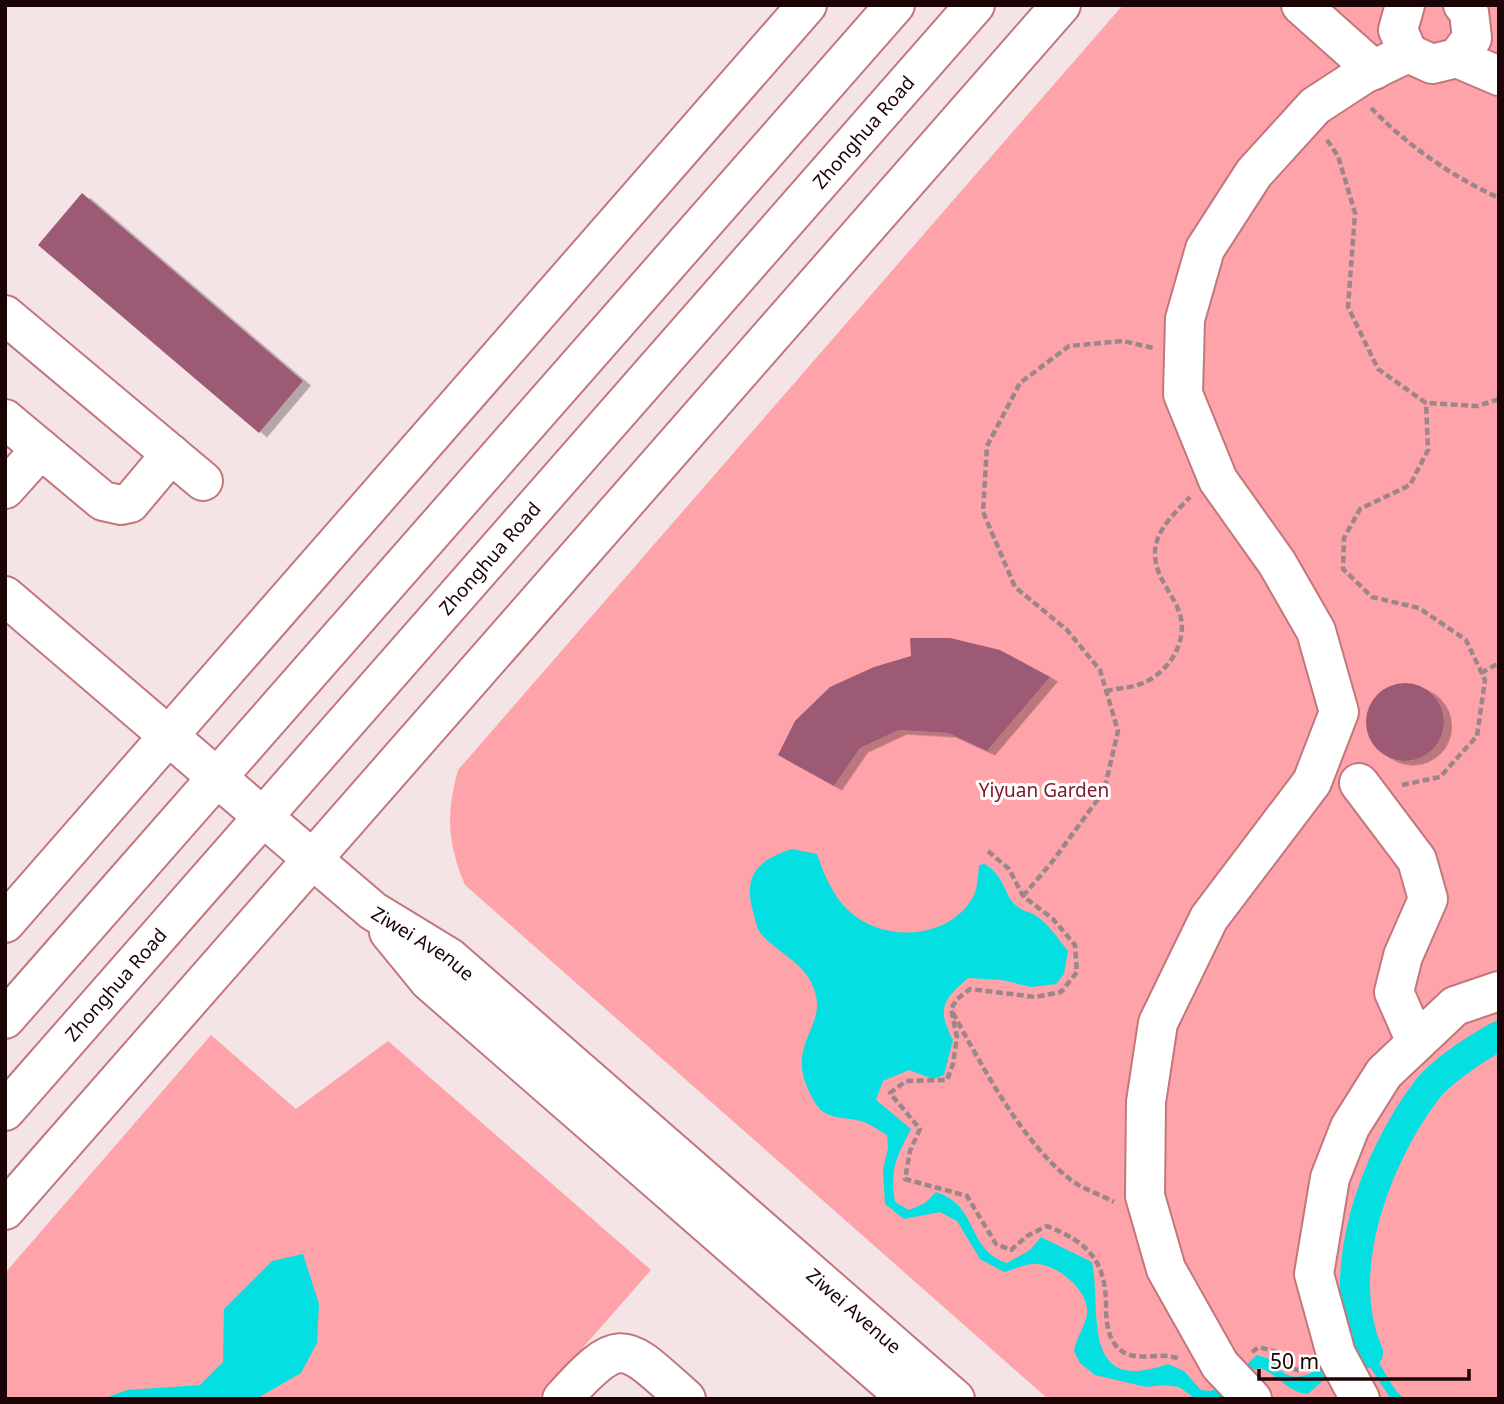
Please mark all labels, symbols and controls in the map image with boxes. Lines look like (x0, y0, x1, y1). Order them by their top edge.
street label: Zhonghua Road (807, 70, 920, 194)
street label: Zhonghua Road (433, 496, 546, 621)
park label: Yiyuan Garden (979, 777, 1109, 803)
street label: Ziwei Avenue (367, 900, 480, 986)
street label: Zhonghua Road (59, 923, 172, 1047)
street label: Ziwei Avenue (801, 1262, 907, 1359)
scale bar (1259, 1338, 1469, 1382)
text: 50 m (1270, 1347, 1319, 1375)

